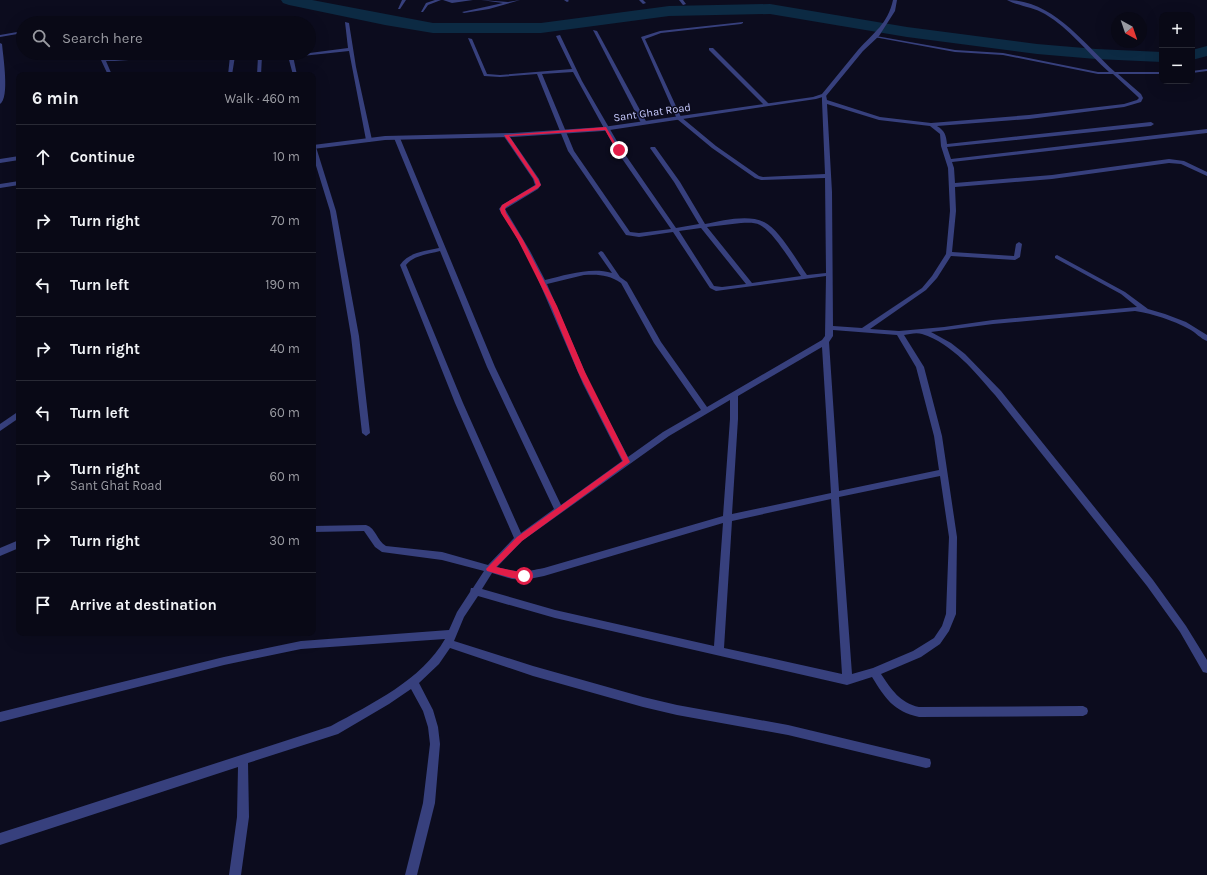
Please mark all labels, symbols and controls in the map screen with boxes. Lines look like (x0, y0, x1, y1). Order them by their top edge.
north arrow (1111, 12, 1147, 48)
map controls (1159, 12, 1195, 84)
button: + (1159, 12, 1195, 48)
search box (16, 16, 316, 60)
icon: search (30, 27, 52, 49)
text: Search here (62, 29, 143, 47)
button: − (1159, 48, 1195, 84)
text: 6 min (32, 88, 79, 108)
text: Walk · 460 m (225, 91, 300, 106)
street label: Sant Ghat Road (613, 101, 692, 124)
route end (610, 141, 628, 159)
icon: ahead (32, 146, 54, 168)
text: Continue (70, 148, 135, 166)
text: 10 m (273, 149, 300, 164)
icon: right (32, 210, 54, 232)
text: Turn right (70, 212, 140, 230)
text: 70 m (271, 213, 300, 228)
icon: left (32, 274, 54, 296)
text: Turn left (70, 276, 129, 294)
text: 190 m (265, 277, 300, 292)
icon: right (32, 338, 54, 360)
text: Turn right (70, 340, 140, 358)
text: 40 m (270, 341, 300, 356)
icon: left (32, 402, 54, 424)
text: Turn left (70, 404, 129, 422)
text: 60 m (270, 405, 300, 420)
text: Turn right (70, 460, 140, 478)
icon: right (32, 466, 54, 488)
text: 60 m (270, 469, 300, 484)
text: Sant Ghat Road (70, 478, 162, 493)
icon: right (32, 530, 54, 552)
text: Turn right (70, 532, 140, 550)
text: 30 m (269, 533, 300, 548)
route start (515, 567, 533, 585)
icon: arrive (32, 594, 54, 616)
text: Arrive at destination (70, 596, 217, 614)

